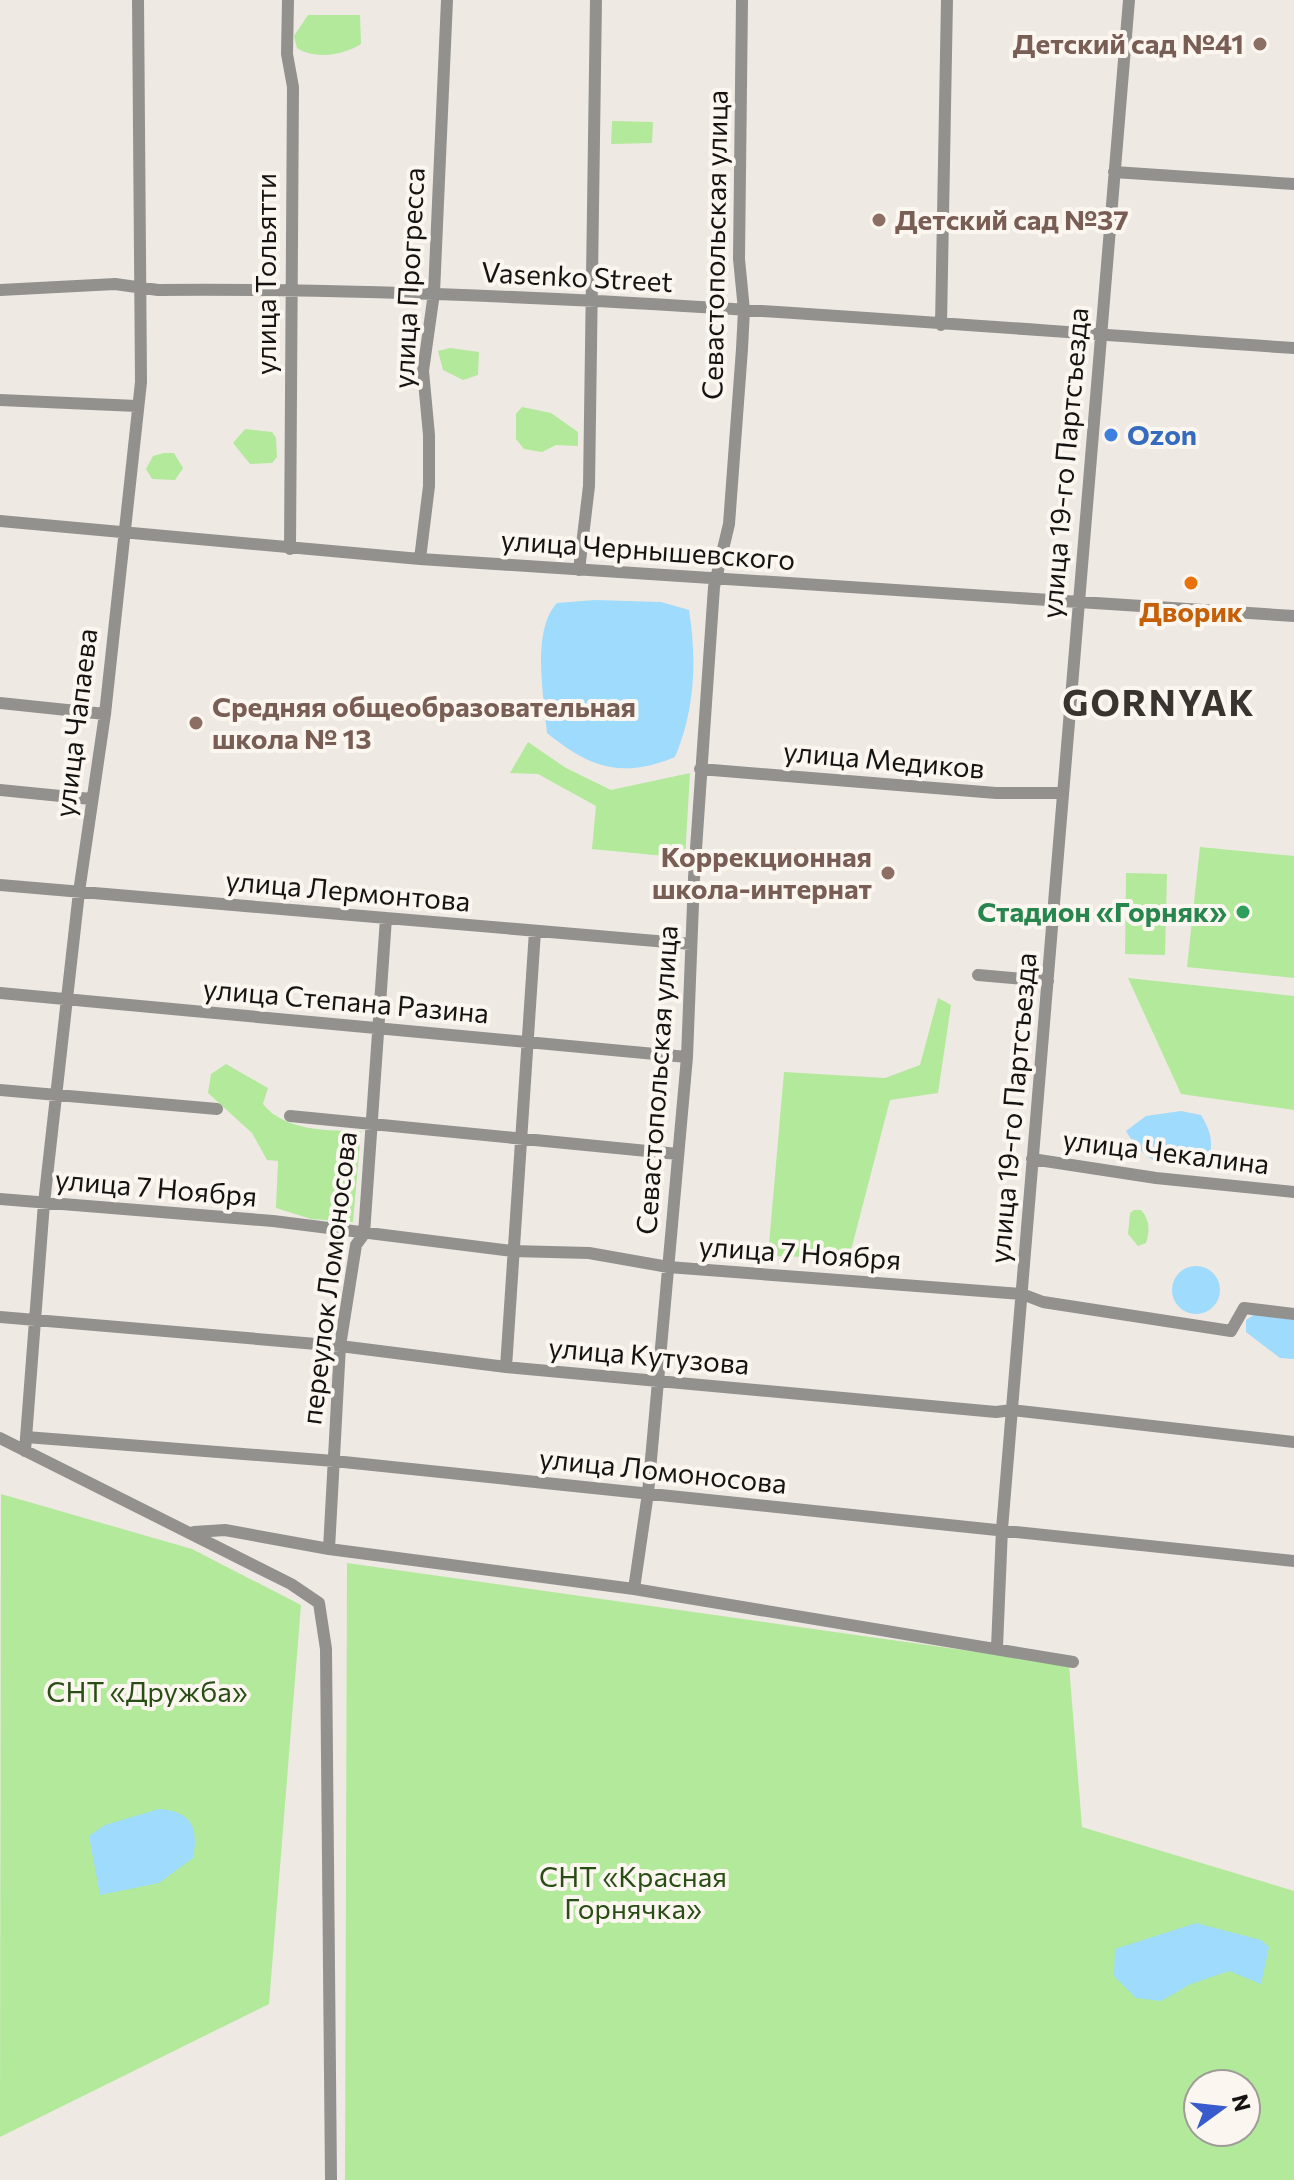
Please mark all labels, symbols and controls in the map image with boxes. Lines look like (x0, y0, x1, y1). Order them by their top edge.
place label: Детский сад №41 (1013, 26, 1244, 60)
marker: Детский сад №41 (1251, 35, 1269, 53)
street label: Севастопольская улица (694, 90, 734, 400)
street label: улица Прогресса (385, 166, 431, 389)
street label: улица Тольятти (248, 173, 282, 375)
place label: Детский сад №37 (895, 202, 1129, 236)
marker: Детский сад №37 (870, 211, 888, 229)
street label: Vasenko Street (480, 254, 674, 298)
street label: улица 19-го Партсъезда (1033, 306, 1095, 620)
place label: Ozon (1127, 417, 1197, 451)
marker: Ozon (1102, 426, 1120, 444)
street label: улица Чернышевского (500, 522, 796, 576)
marker: Дворик (1182, 574, 1200, 592)
place label: Дворик (1139, 594, 1243, 628)
street label: улица Чапаева (47, 627, 103, 819)
district label: GORNYAK (1062, 679, 1256, 723)
place label: Средняя общеобразовательная школа № 13 (212, 689, 636, 755)
marker: Средняя общеобразовательная школа № 13 (187, 714, 205, 732)
street label: улица Медиков (782, 733, 986, 785)
place label: Коррекционная школа-интернат (652, 839, 872, 905)
street label: улица Лермонтова (224, 862, 472, 918)
marker: Коррекционная школа-интернат (879, 864, 897, 882)
place label: Стадион «Горняк» (977, 894, 1227, 928)
marker: Стадион «Горняк» (1234, 903, 1252, 921)
street label: Севастопольская улица (628, 924, 684, 1236)
street label: улица 19-го Партсъезда (981, 951, 1043, 1265)
street label: улица Степана Разина (202, 971, 490, 1029)
street label: улица Чекалина (1061, 1121, 1271, 1181)
street label: переулок Ломоносова (293, 1129, 363, 1426)
street label: улица 7 Ноября (54, 1161, 258, 1213)
street label: улица 7 Ноября (698, 1228, 902, 1276)
street label: улица Кутузова (547, 1329, 751, 1381)
street label: улица Ломоносова (538, 1440, 789, 1500)
park label: СНТ «Дружба» (46, 1674, 248, 1708)
park label: СНТ «Красная Горнячка» (539, 1859, 727, 1925)
north arrow (1182, 2068, 1262, 2148)
text: N (1227, 2091, 1257, 2114)

